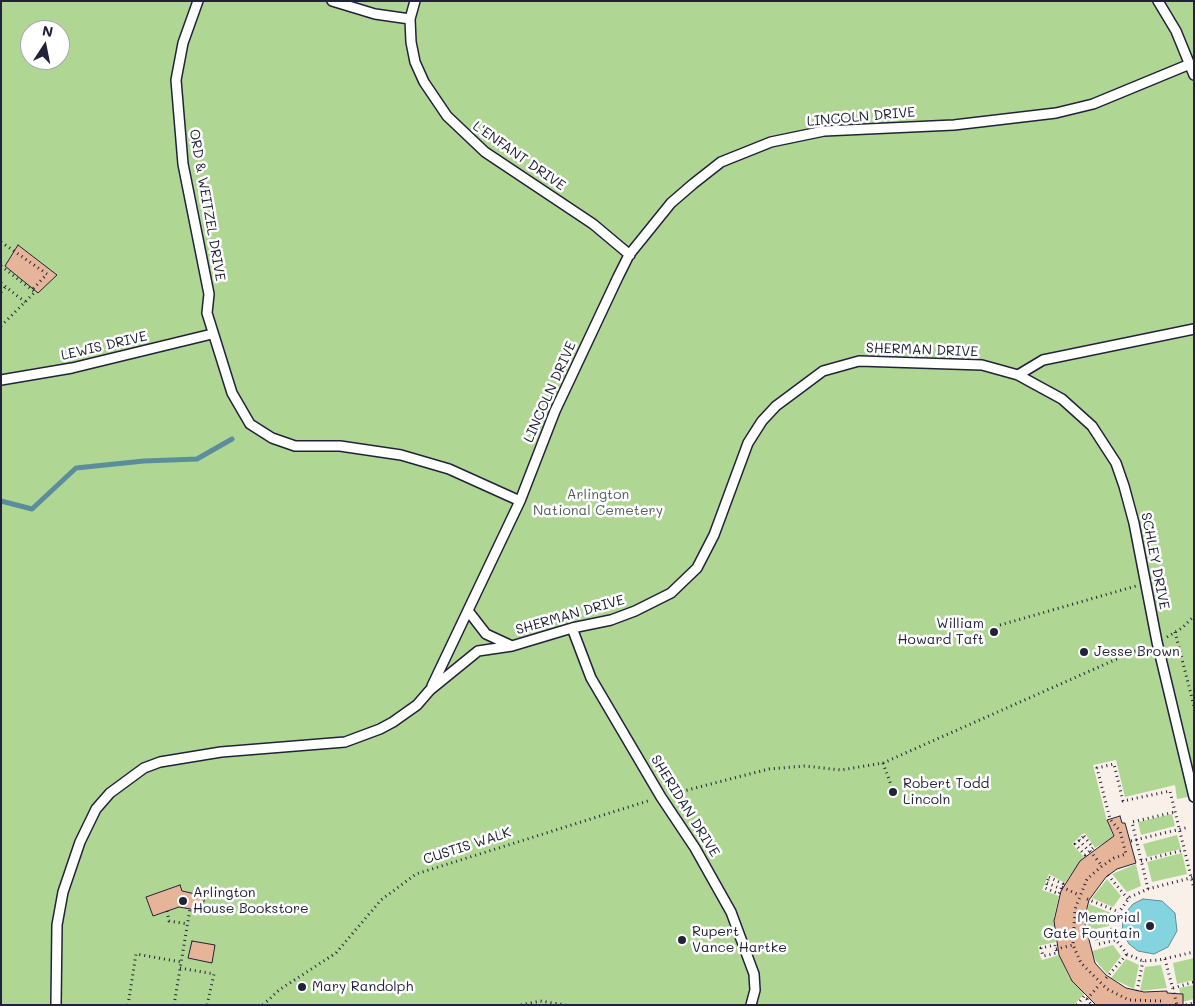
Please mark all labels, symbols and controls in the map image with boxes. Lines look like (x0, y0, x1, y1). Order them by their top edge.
north arrow (20, 20, 70, 70)
text: N (41, 20, 55, 41)
street label: LINCOLN DRIVE (806, 104, 916, 130)
street label: L'ENFANT DRIVE (469, 118, 569, 194)
street label: ORD & WEITZEL DRIVE (185, 128, 229, 282)
street label: LEWIS DRIVE (59, 328, 149, 364)
street label: LINCOLN DRIVE (520, 339, 580, 445)
street label: SHERMAN DRIVE (866, 340, 978, 360)
park label: Arlington National Cemetery (533, 487, 663, 520)
street label: SCHLEY DRIVE (1137, 511, 1173, 611)
street label: SHERMAN DRIVE (514, 591, 626, 639)
place label: William Howard Taft (898, 616, 984, 648)
marker: William Howard Taft (988, 626, 1000, 638)
place label: Jesse Brown (1094, 644, 1180, 660)
marker: Jesse Brown (1078, 646, 1090, 658)
street label: SHERIDAN DRIVE (647, 752, 723, 860)
place label: Robert Todd Lincoln (903, 776, 989, 809)
marker: Robert Todd Lincoln (887, 786, 899, 798)
street label: CUSTIS WALK (421, 824, 513, 868)
place label: Arlington House Bookstore (193, 885, 309, 918)
marker: Arlington House Bookstore (177, 895, 189, 907)
place label: Memorial Gate Fountain (1043, 910, 1140, 942)
marker: Memorial Gate Fountain (1144, 920, 1156, 932)
place label: Rupert Vance Hartke (692, 924, 787, 956)
marker: Rupert Vance Hartke (676, 934, 688, 946)
place label: Mary Randolph (312, 979, 413, 995)
marker: Mary Randolph (296, 981, 308, 993)

